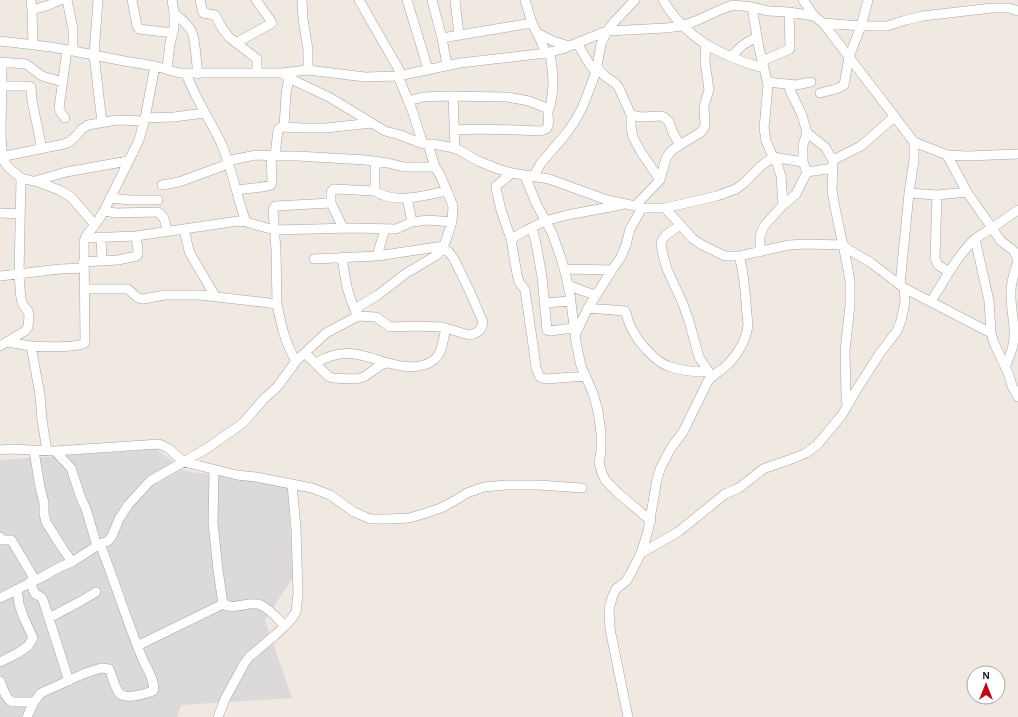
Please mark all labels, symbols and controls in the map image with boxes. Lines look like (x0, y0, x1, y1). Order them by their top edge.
north arrow (966, 665, 1006, 705)
text: N (982, 670, 990, 681)

